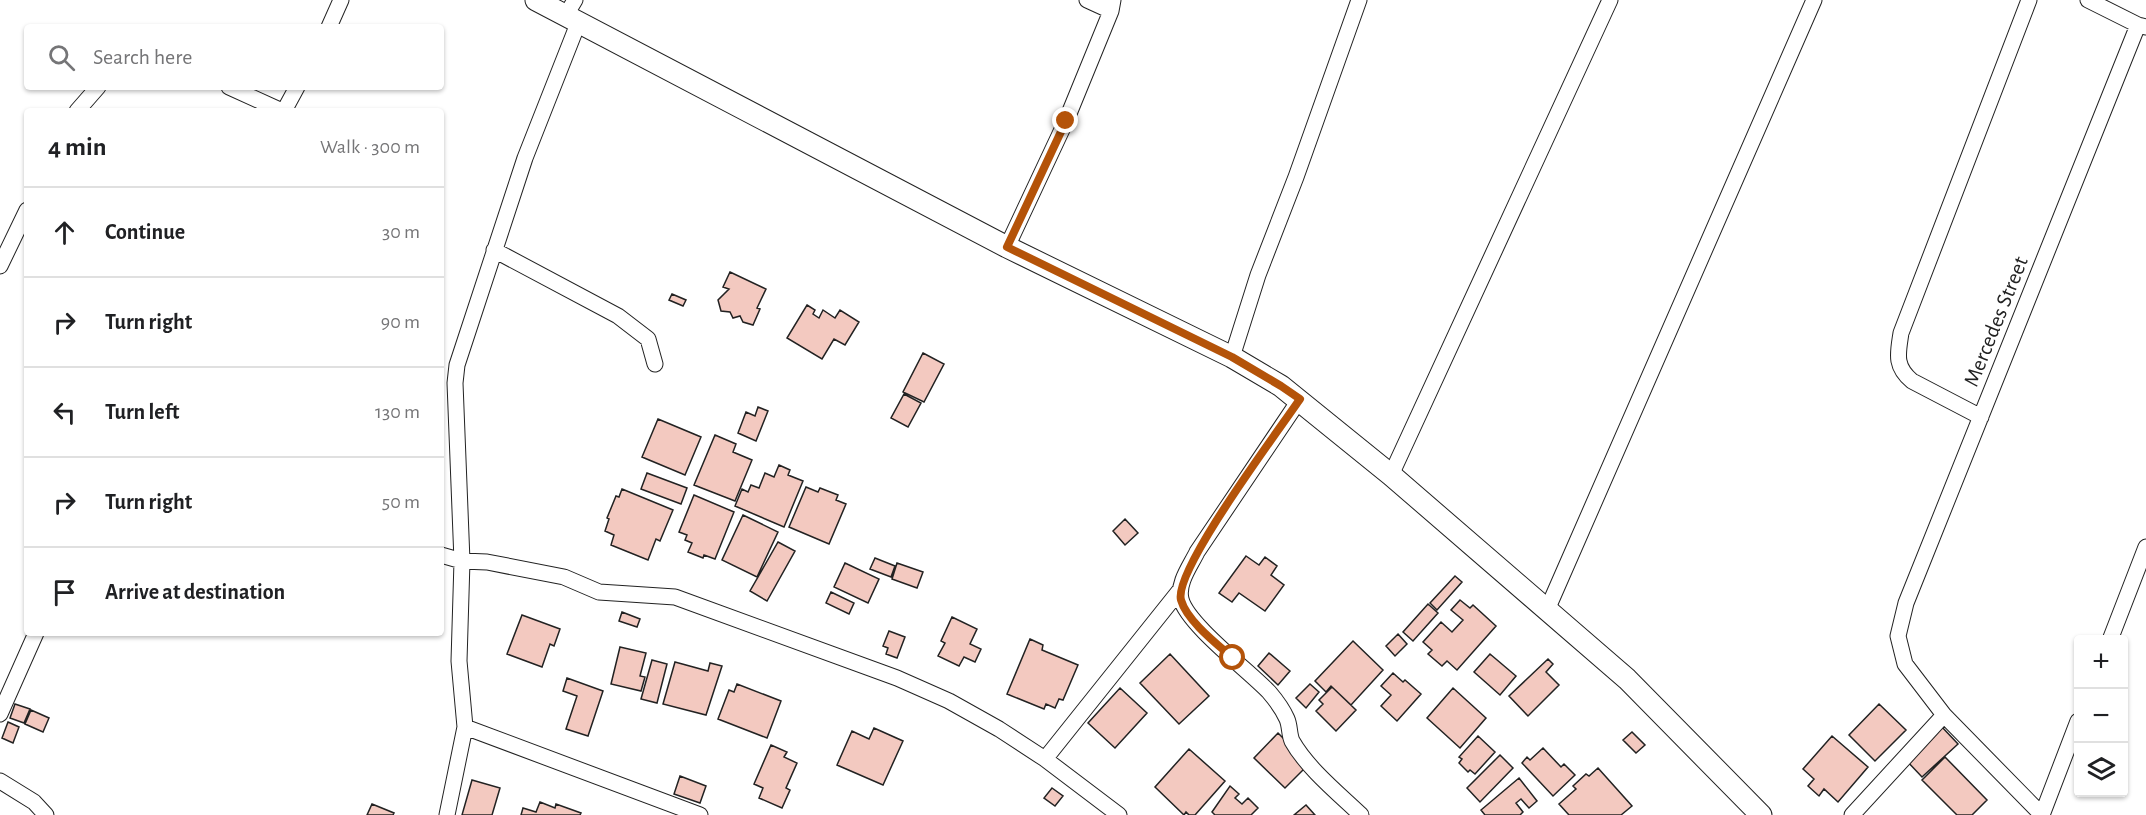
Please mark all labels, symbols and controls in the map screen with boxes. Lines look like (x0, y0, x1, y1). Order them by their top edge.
search box (24, 24, 444, 90)
icon: search (45, 41, 78, 74)
text: Search here (93, 46, 192, 68)
route end (1052, 107, 1078, 133)
text: 4 min (48, 134, 107, 160)
text: Walk · 300 m (320, 137, 420, 157)
icon: ahead (48, 216, 81, 249)
text: Continue (105, 221, 185, 243)
text: 30 m (382, 222, 420, 242)
street label: Mercedes Street (1960, 253, 2032, 389)
icon: right (48, 306, 81, 339)
text: Turn right (105, 311, 192, 333)
text: 90 m (381, 312, 420, 332)
icon: left (48, 396, 81, 429)
text: Turn left (105, 401, 179, 423)
text: 130 m (375, 402, 420, 422)
icon: right (48, 486, 81, 519)
text: Turn right (105, 491, 192, 513)
text: 50 m (382, 492, 420, 512)
icon: arrive (48, 576, 81, 609)
text: Arrive at destination (105, 581, 285, 603)
map controls (2074, 635, 2128, 797)
button: + (2074, 635, 2128, 689)
route start (1219, 644, 1245, 670)
button: − (2074, 689, 2128, 743)
button: layers (2074, 743, 2128, 797)

